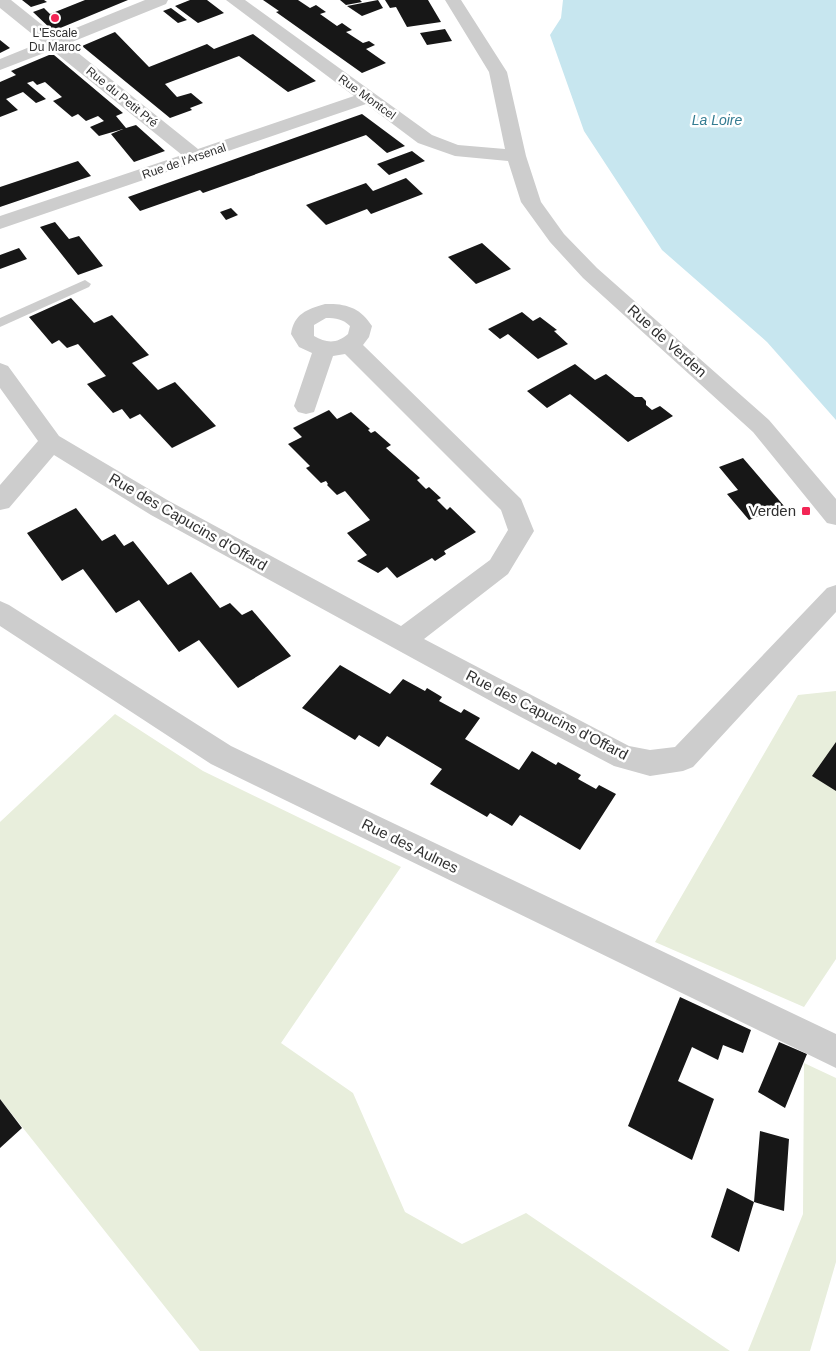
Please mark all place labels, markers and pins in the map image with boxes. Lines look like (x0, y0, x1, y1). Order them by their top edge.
marker: L'Escale Du Maroc (49, 12, 61, 24)
place label: L'Escale Du Maroc (29, 26, 81, 54)
place label: Verden (748, 502, 796, 519)
marker: Verden (800, 505, 812, 517)

